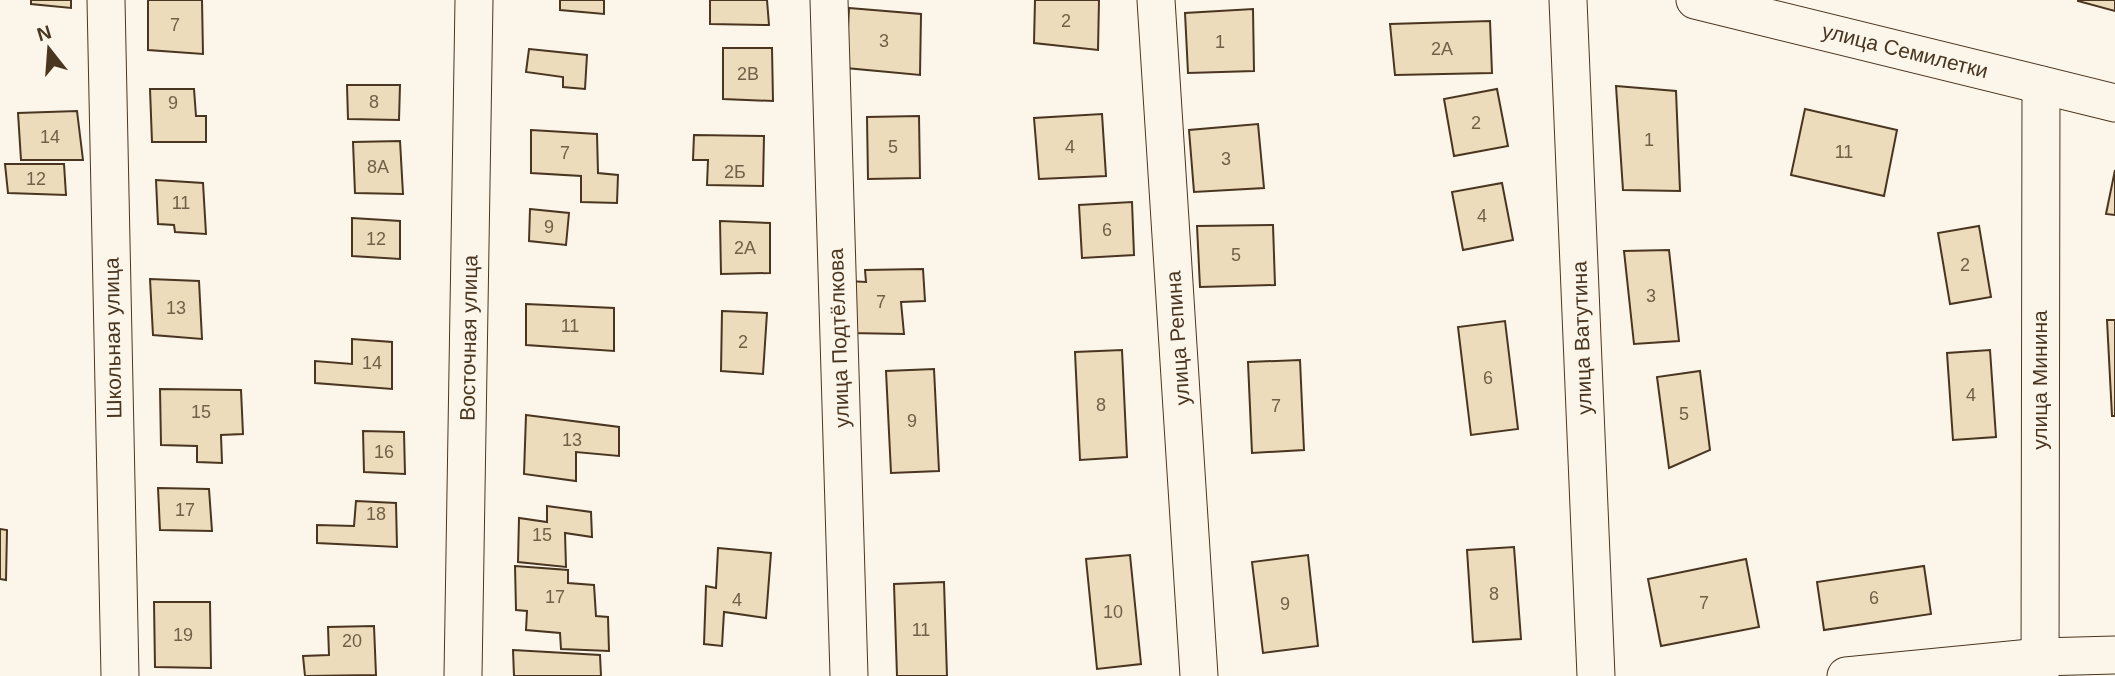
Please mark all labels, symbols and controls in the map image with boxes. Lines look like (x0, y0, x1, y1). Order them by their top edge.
house number: 2 (1061, 11, 1071, 31)
north arrow (14, 14, 84, 84)
house number: 7 (170, 15, 180, 35)
street label: улица Семилетки (1820, 19, 1991, 82)
text: N (35, 21, 54, 45)
house number: 3 (879, 31, 889, 51)
house number: 1 (1215, 32, 1225, 52)
house number: 2А (1431, 39, 1453, 59)
house number: 2В (737, 64, 759, 84)
house number: 8 (369, 92, 379, 112)
house number: 9 (168, 93, 178, 113)
house number: 2 (1471, 113, 1481, 133)
house number: 14 (40, 127, 60, 147)
house number: 1 (1644, 130, 1654, 150)
house number: 5 (888, 137, 898, 157)
house number: 4 (1065, 137, 1075, 157)
house number: 11 (1835, 142, 1853, 162)
house number: 7 (560, 143, 570, 163)
house number: 3 (1221, 149, 1231, 169)
house number: 8А (367, 157, 389, 177)
house number: 2Б (724, 162, 746, 182)
house number: 12 (26, 169, 46, 189)
house number: 11 (172, 193, 190, 213)
house number: 4 (1477, 206, 1487, 226)
house number: 9 (544, 217, 554, 237)
house number: 6 (1102, 220, 1112, 240)
house number: 12 (366, 229, 386, 249)
house number: 2А (734, 238, 756, 258)
house number: 5 (1231, 245, 1241, 265)
street label: улица Подтёлкова (824, 248, 853, 428)
street label: Восточная улица (456, 255, 481, 421)
house number: 2 (1960, 255, 1970, 275)
street label: Школьная улица (100, 257, 125, 419)
street label: улица Ватутина (1567, 260, 1596, 415)
street label: улица Репина (1161, 270, 1194, 406)
house number: 3 (1646, 286, 1656, 306)
house number: 7 (876, 292, 886, 312)
house number: 13 (166, 298, 186, 318)
street label: улица Минина (2028, 310, 2051, 450)
house number: 11 (561, 316, 579, 336)
house number: 2 (738, 332, 748, 352)
house number: 14 (362, 353, 382, 373)
house number: 6 (1483, 368, 1493, 388)
house number: 4 (1966, 385, 1976, 405)
house number: 8 (1096, 395, 1106, 415)
house number: 7 (1271, 396, 1281, 416)
house number: 15 (191, 402, 211, 422)
house number: 5 (1679, 404, 1689, 424)
house number: 9 (907, 411, 917, 431)
house number: 13 (562, 430, 582, 450)
house number: 16 (374, 442, 394, 462)
house number: 17 (175, 500, 195, 520)
house number: 18 (366, 504, 386, 524)
house number: 15 (532, 525, 552, 545)
house number: 8 (1489, 584, 1499, 604)
house number: 17 (545, 587, 565, 607)
house number: 6 (1869, 588, 1879, 608)
house number: 4 (732, 590, 742, 610)
house number: 7 (1699, 593, 1709, 613)
house number: 9 (1280, 594, 1290, 614)
house number: 10 (1103, 602, 1123, 622)
house number: 11 (912, 620, 930, 640)
house number: 19 (173, 625, 193, 645)
house number: 20 (342, 631, 362, 651)

